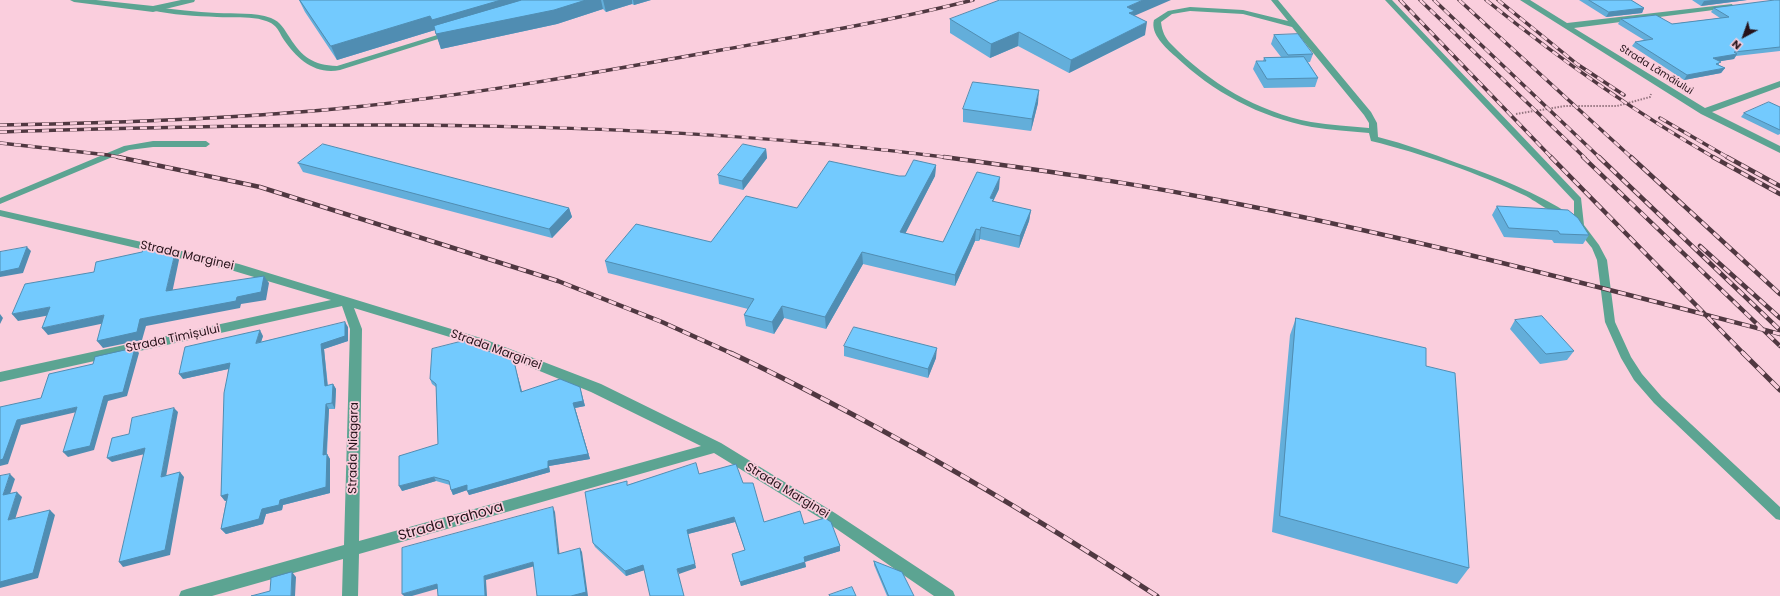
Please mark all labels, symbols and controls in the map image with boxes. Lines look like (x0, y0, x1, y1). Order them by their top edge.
north arrow (1724, 16, 1764, 56)
text: N (1728, 36, 1745, 54)
street label: Strada Lămâiului (1617, 43, 1695, 97)
street label: Strada Marginei (139, 238, 235, 274)
street label: Strada Timișului (125, 322, 221, 356)
street label: Strada Marginei (449, 327, 543, 373)
street label: Strada Niagara (346, 402, 362, 494)
street label: Strada Marginei (742, 460, 832, 522)
street label: Strada Prahova (396, 499, 506, 545)

